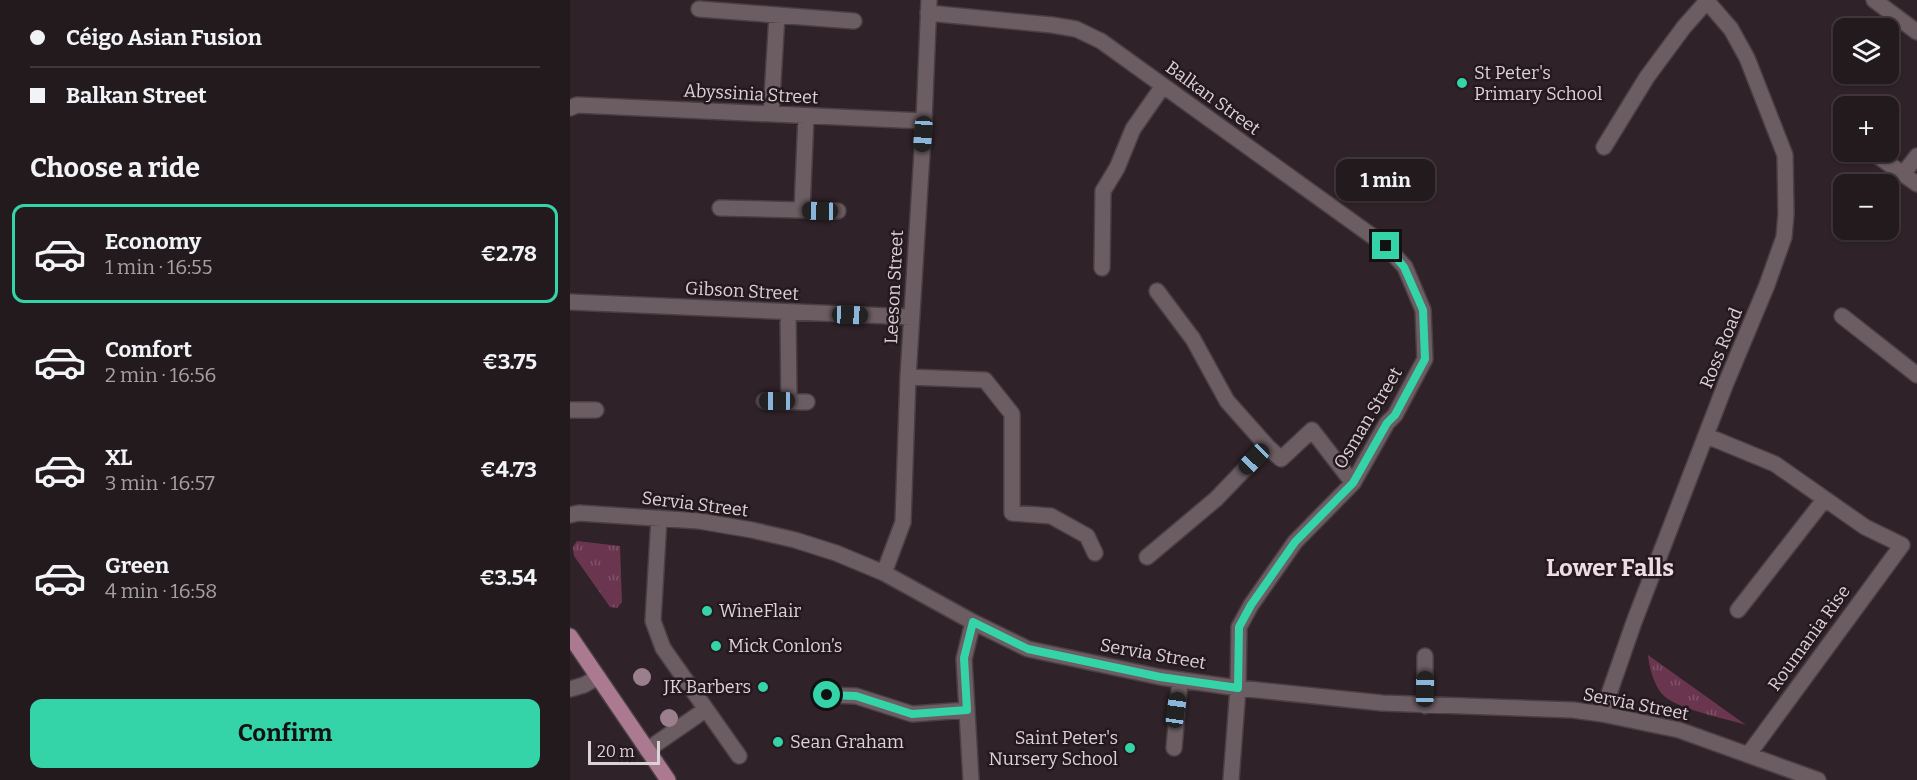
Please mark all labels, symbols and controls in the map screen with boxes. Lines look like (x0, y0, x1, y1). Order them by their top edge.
map controls (1833, 18, 1899, 240)
button: layers (1833, 18, 1899, 84)
text: Céigo Asian Fusion (66, 24, 262, 51)
street label: Balkan Street (1161, 56, 1265, 140)
place label: St Peter's Primary School (1474, 62, 1603, 105)
marker: St Peter's Primary School (1455, 76, 1469, 90)
street label: Abyssinia Street (683, 79, 819, 109)
text: Balkan Street (66, 82, 207, 109)
button: + (1833, 96, 1899, 162)
car (913, 115, 933, 153)
text: Choose a ride (30, 152, 200, 184)
callout: 1 min (1336, 159, 1436, 201)
text: 1 min (1360, 168, 1411, 192)
button: − (1833, 174, 1899, 240)
car (802, 202, 838, 220)
icon: car (33, 227, 87, 281)
text: Economy (105, 228, 201, 255)
street label: Leeson Street (880, 229, 908, 345)
route end (1372, 232, 1399, 259)
text: €2.78 (481, 240, 537, 267)
text: 1 min · 16:55 (105, 255, 212, 279)
street label: Gibson Street (685, 277, 800, 305)
street label: Ross Road (1695, 304, 1747, 391)
car (832, 305, 868, 325)
icon: car (33, 335, 87, 389)
text: Comfort (105, 336, 192, 363)
text: €3.75 (483, 348, 537, 375)
text: 2 min · 16:56 (105, 363, 216, 387)
street label: Osman Street (1329, 363, 1407, 473)
car (759, 392, 795, 410)
car (1235, 440, 1273, 478)
icon: car (33, 443, 87, 497)
text: XL (105, 444, 132, 471)
text: €4.73 (480, 456, 537, 483)
text: 3 min · 16:57 (105, 471, 215, 495)
street label: Servia Street (640, 487, 750, 522)
icon: car (33, 551, 87, 605)
text: Green (105, 552, 169, 579)
district label: Lower Falls (1546, 554, 1674, 582)
text: €3.54 (479, 564, 537, 591)
text: 4 min · 16:58 (105, 579, 217, 603)
street label: Roumania Rise (1763, 581, 1855, 695)
place label: WineFlair (719, 600, 801, 622)
marker: WineFlair (700, 604, 714, 618)
street label: Servia Street (1098, 634, 1208, 674)
place label: Mick Conlon’s (728, 635, 842, 657)
marker: Mick Conlon’s (709, 639, 723, 653)
car (1416, 671, 1434, 707)
place label: JK Barbers (663, 676, 751, 698)
marker: JK Barbers (756, 680, 770, 694)
route start (813, 681, 840, 708)
street label: Servia Street (1581, 683, 1691, 725)
car (1165, 691, 1187, 729)
button: Confirm (30, 699, 540, 768)
place label: Saint Peter's Nursery School (989, 727, 1118, 770)
place label: Sean Graham (790, 731, 904, 753)
marker: Sean Graham (771, 735, 785, 749)
scale bar (588, 738, 660, 766)
marker: Saint Peter's Nursery School (1123, 741, 1137, 755)
text: 20 m (597, 742, 634, 761)

